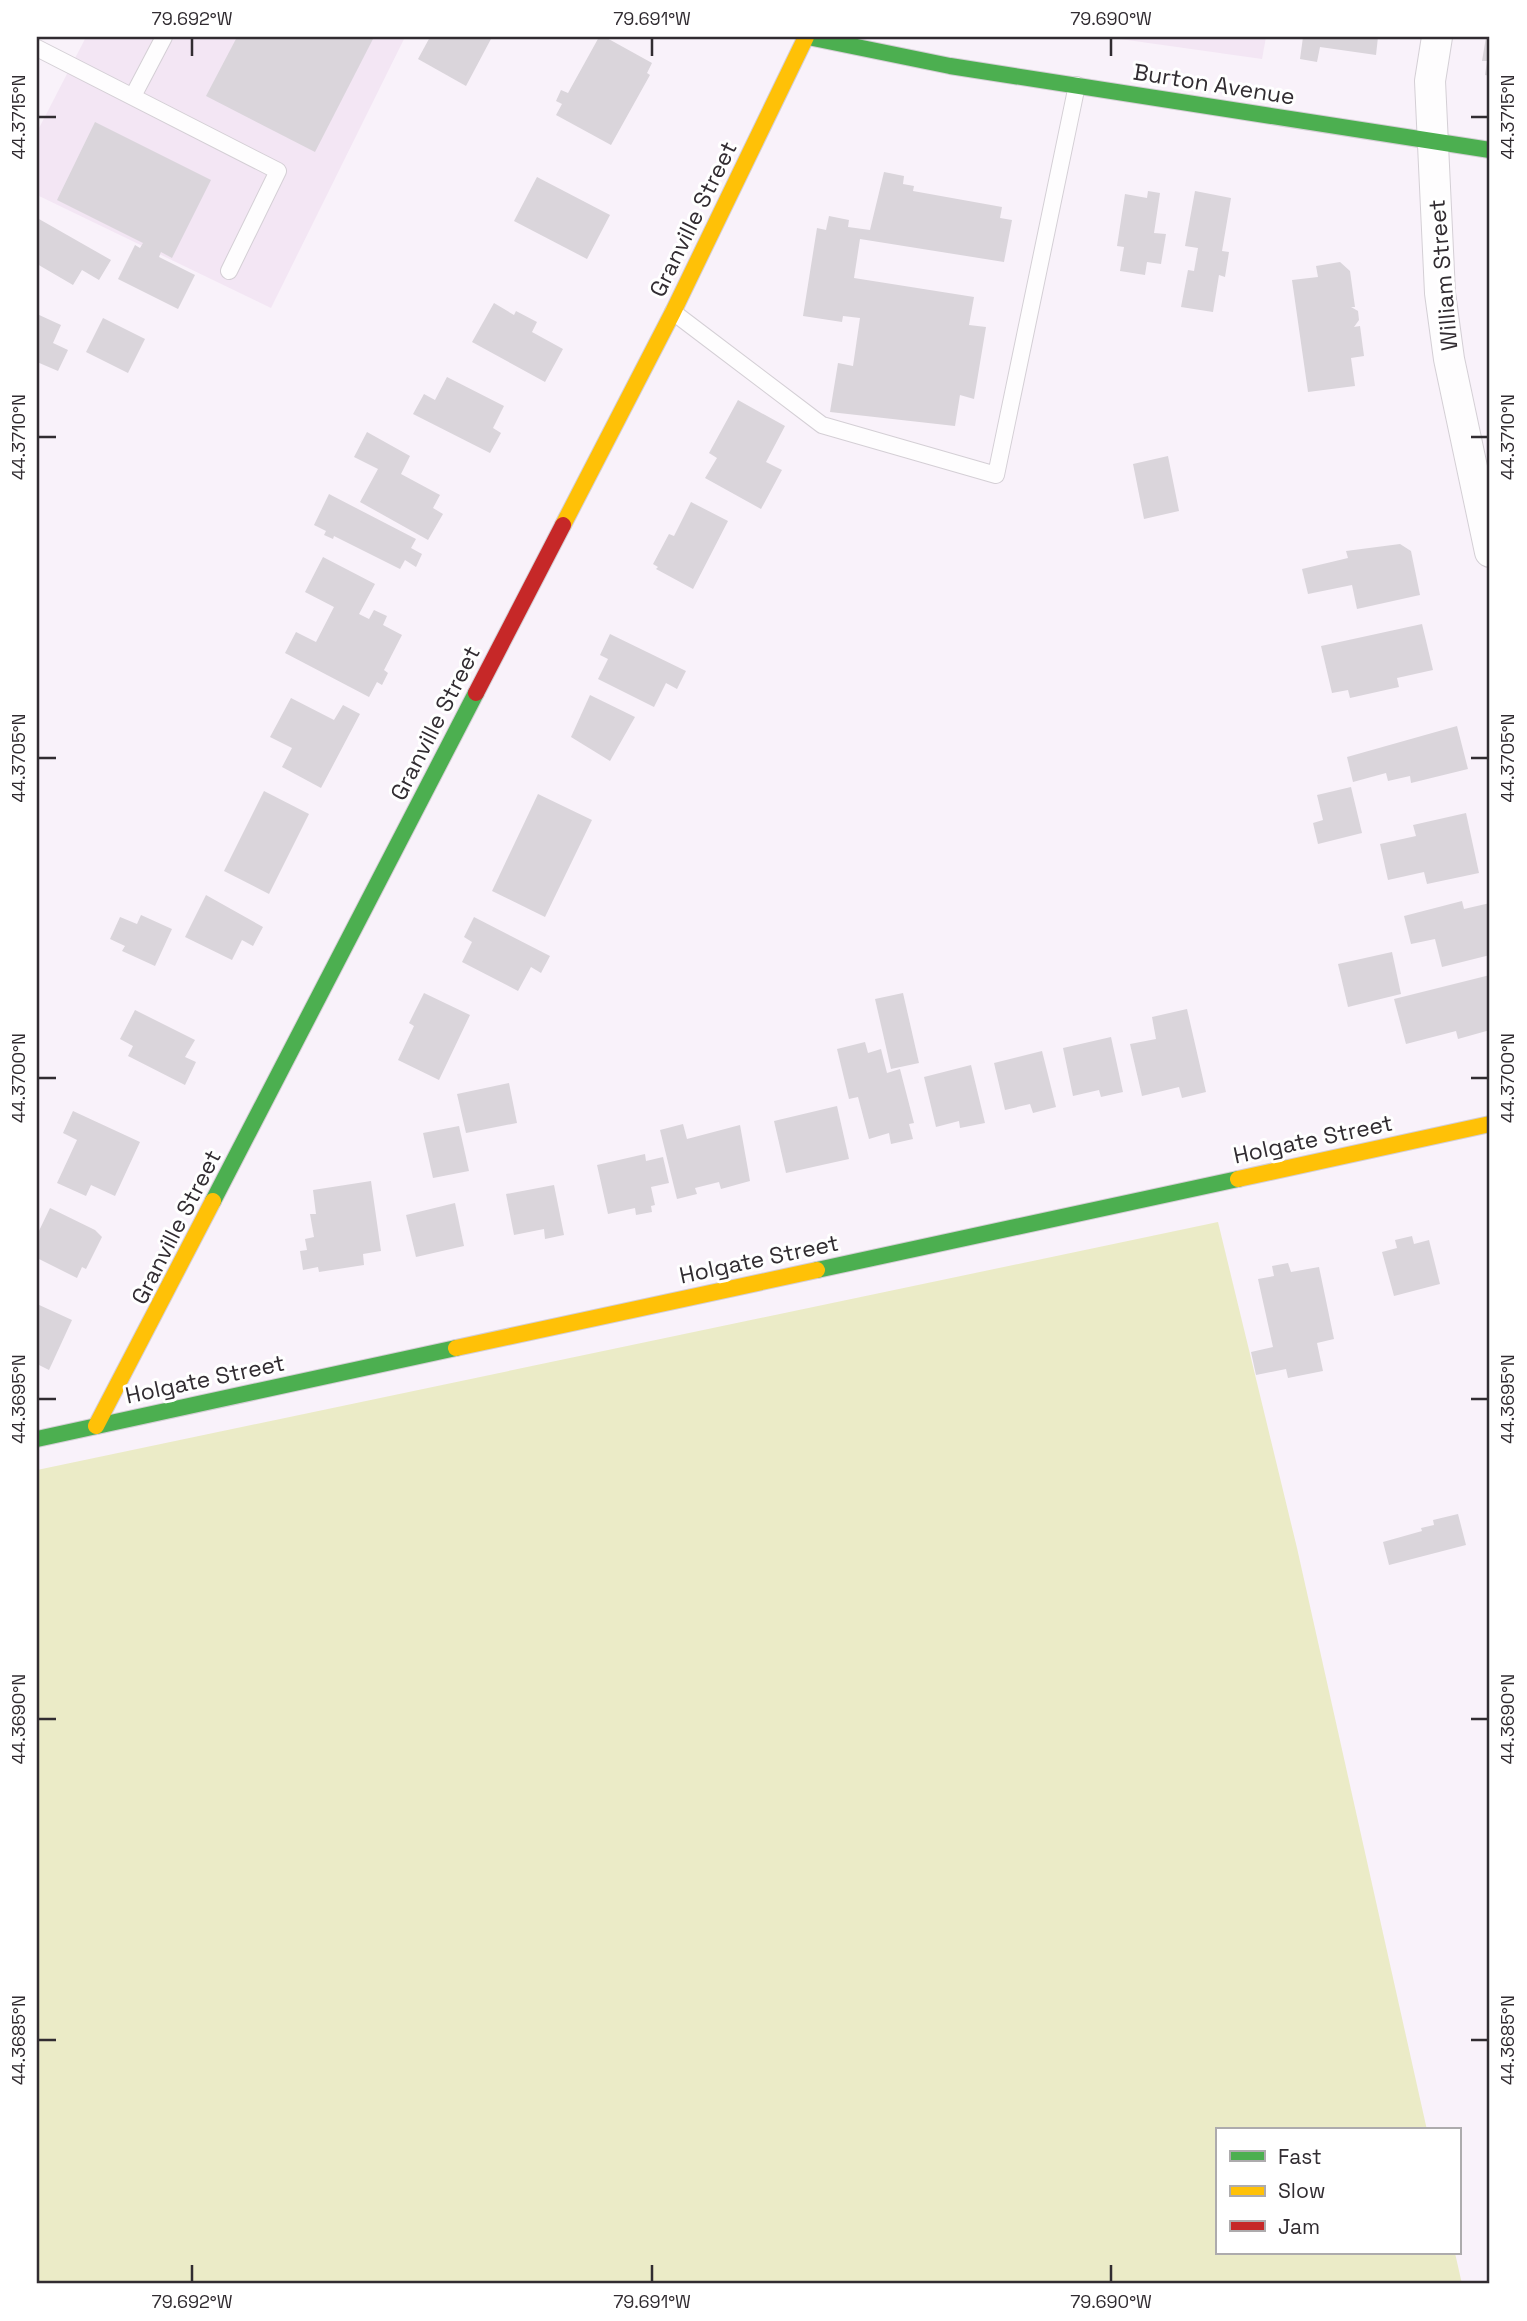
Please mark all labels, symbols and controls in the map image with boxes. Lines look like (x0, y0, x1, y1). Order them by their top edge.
text: 79.692°W (152, 7, 233, 30)
text: 79.691°W (613, 7, 691, 30)
text: 79.690°W (1070, 7, 1152, 30)
street label: Burton Avenue (1131, 56, 1297, 112)
text: 44.3715°N (7, 74, 30, 160)
text: 44.3715°N (1496, 74, 1519, 160)
street label: Granville Street (642, 136, 744, 302)
street label: William Street (1421, 198, 1465, 352)
text: 44.3710°N (7, 394, 30, 480)
text: 44.3710°N (1496, 394, 1519, 480)
street label: Granville Street (383, 641, 487, 805)
text: 44.3705°N (7, 713, 30, 803)
text: 44.3705°N (1496, 713, 1519, 803)
text: 44.3700°N (7, 1033, 30, 1123)
text: 44.3700°N (1496, 1033, 1519, 1123)
street label: Holgate Street (1231, 1107, 1395, 1171)
street label: Granville Street (124, 1145, 228, 1309)
street label: Holgate Street (677, 1227, 841, 1291)
street label: Holgate Street (123, 1347, 287, 1411)
text: 44.3695°N (7, 1354, 30, 1444)
text: 44.3695°N (1496, 1354, 1519, 1444)
text: 44.3690°N (7, 1674, 30, 1764)
text: 44.3690°N (1496, 1674, 1519, 1764)
text: 44.3685°N (7, 1995, 30, 2085)
text: 44.3685°N (1496, 1995, 1519, 2085)
legend (1216, 2128, 1460, 2254)
text: Fast (1278, 2143, 1322, 2170)
text: Slow (1278, 2177, 1326, 2204)
text: Jam (1278, 2213, 1320, 2240)
text: 79.692°W (152, 2290, 233, 2313)
text: 79.691°W (613, 2290, 691, 2313)
text: 79.690°W (1070, 2290, 1152, 2313)

